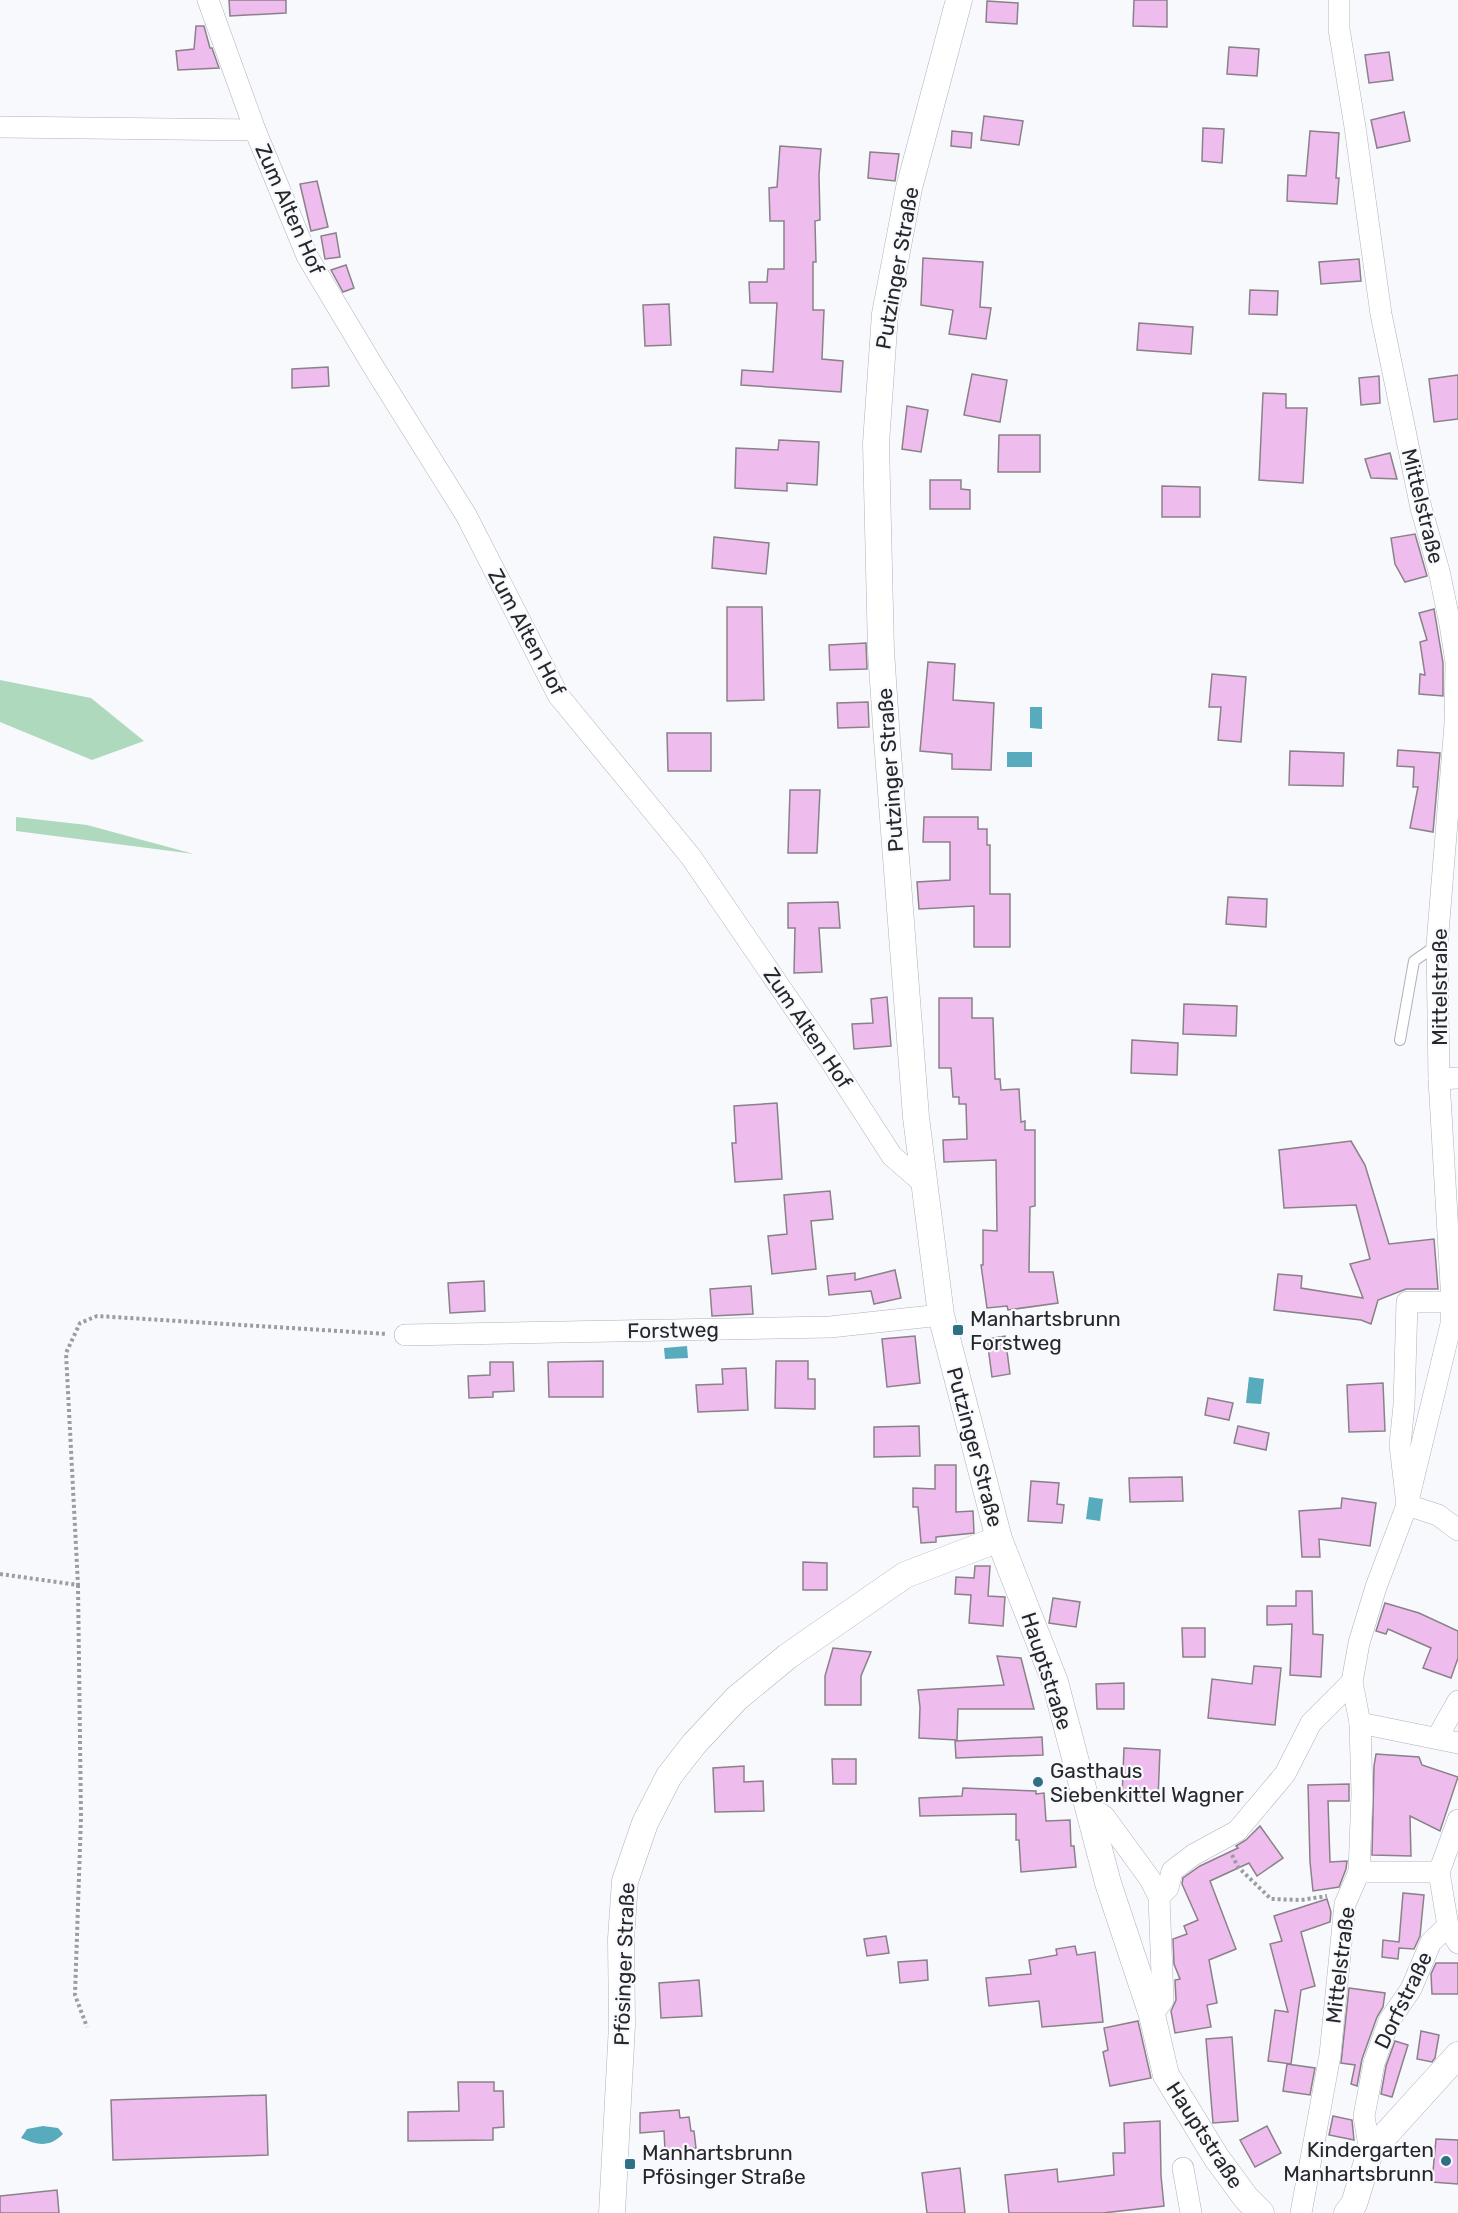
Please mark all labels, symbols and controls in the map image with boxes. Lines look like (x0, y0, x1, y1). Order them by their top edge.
street label: Zum Alten Hof (250, 140, 330, 278)
street label: Putzinger Straße (870, 185, 924, 351)
street label: Mittelstraße (1397, 446, 1449, 566)
street label: Zum Alten Hof (483, 564, 571, 700)
street label: Putzinger Straße (872, 687, 908, 853)
street label: Mittelstraße (1427, 928, 1452, 1046)
street label: Zum Alten Hof (758, 963, 858, 1093)
place label: Manhartsbrunn Forstweg (970, 1306, 1121, 1355)
street label: Forstweg (627, 1317, 719, 1343)
marker: Manhartsbrunn Forstweg (951, 1323, 965, 1337)
street label: Putzinger Straße (942, 1364, 1008, 1530)
street label: Hauptstraße (1016, 1609, 1078, 1733)
place label: Gasthaus Siebenkittel Wagner (1050, 1758, 1244, 1807)
marker: Gasthaus Siebenkittel Wagner (1031, 1775, 1045, 1789)
street label: Pfösinger Straße (609, 1882, 639, 2046)
street label: Mittelstraße (1320, 1905, 1360, 2025)
street label: Dorfstraße (1369, 1947, 1437, 2053)
street label: Hauptstraße (1161, 2077, 1249, 2193)
place label: Kindergarten Manhartsbrunn (1283, 2137, 1434, 2186)
place label: Manhartsbrunn Pfösinger Straße (642, 2140, 806, 2189)
marker: Kindergarten Manhartsbrunn (1439, 2154, 1453, 2168)
marker: Manhartsbrunn Pfösinger Straße (623, 2157, 637, 2171)

